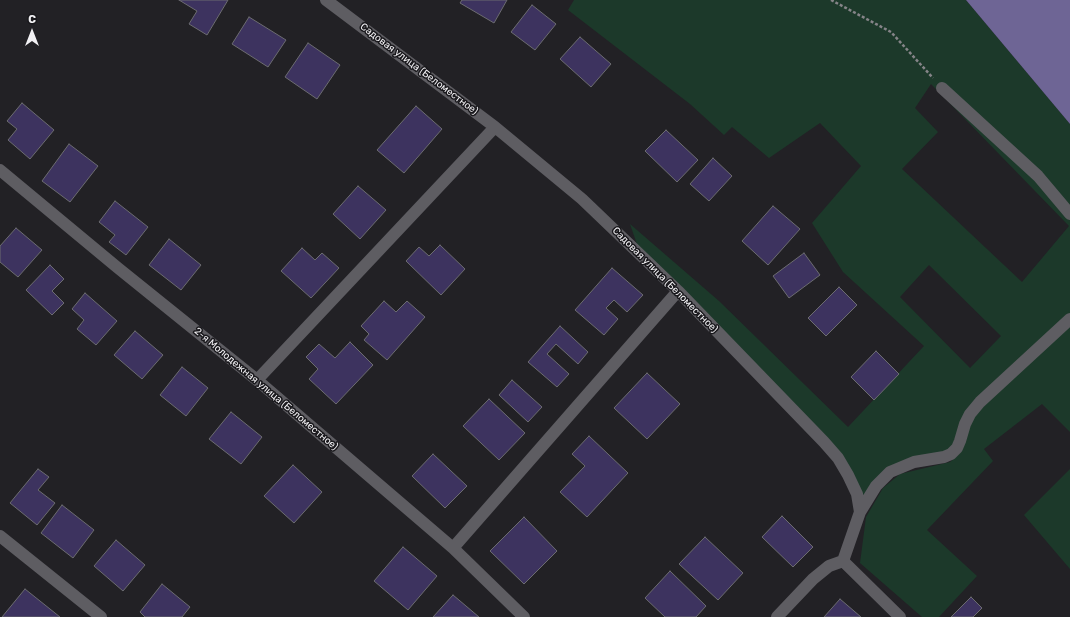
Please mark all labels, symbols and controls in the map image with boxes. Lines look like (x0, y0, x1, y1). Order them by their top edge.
north arrow (12, 12, 52, 52)
text: С (28, 13, 36, 26)
street label: Садовая улица (Беломестное) (358, 21, 480, 117)
street label: Садовая улица (Беломестное) (610, 225, 720, 335)
street label: 2-я Молодежная улица (Беломестное) (192, 325, 340, 453)

